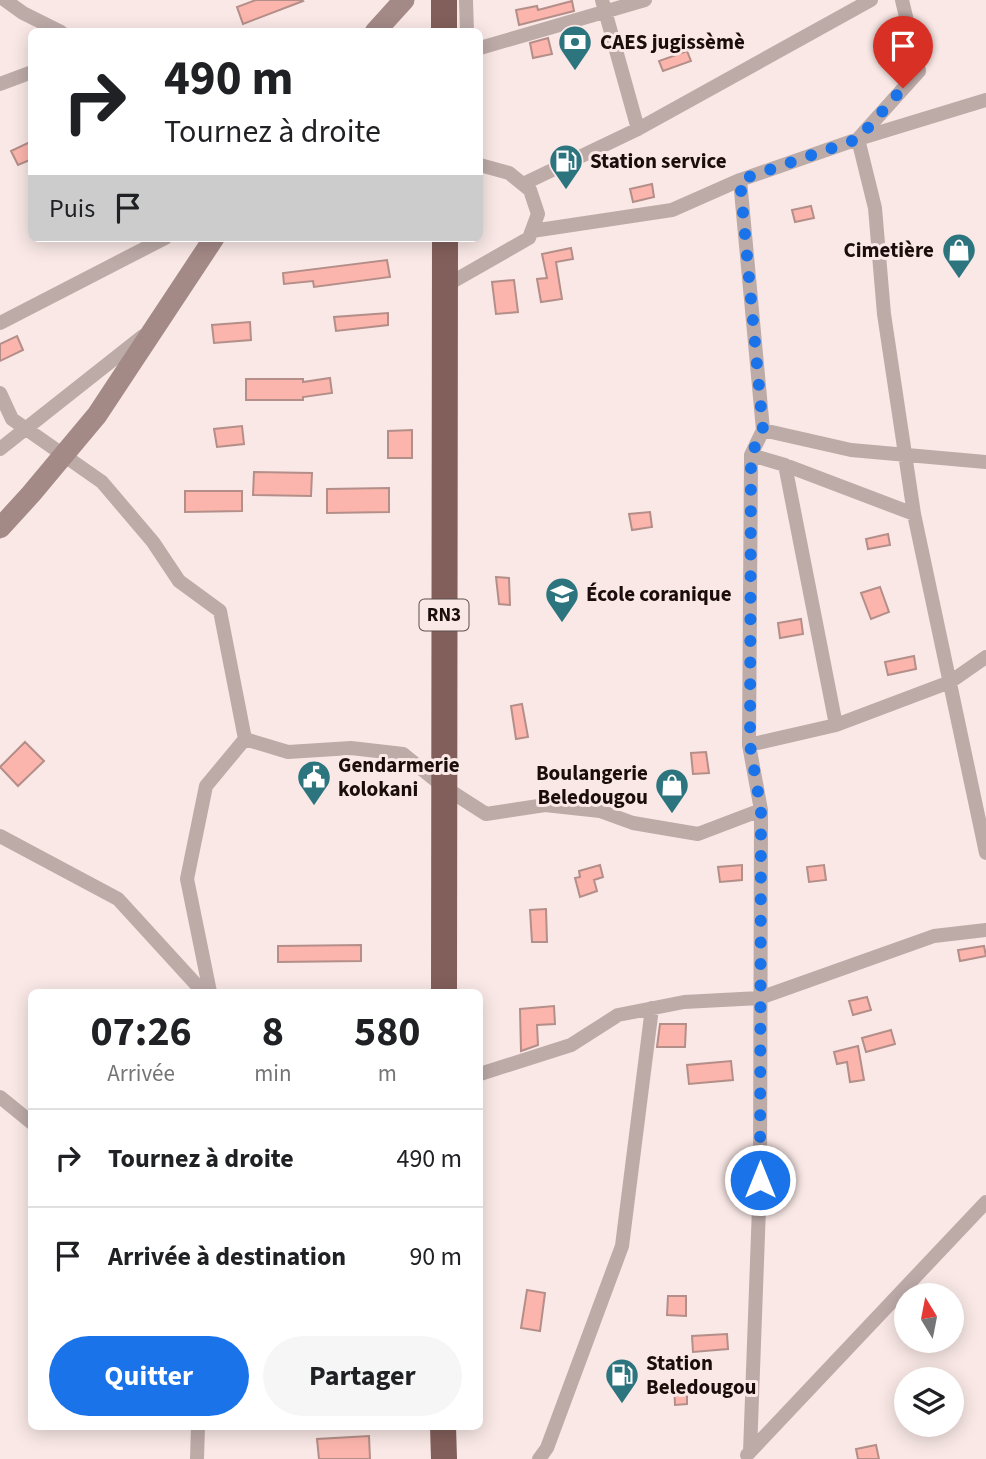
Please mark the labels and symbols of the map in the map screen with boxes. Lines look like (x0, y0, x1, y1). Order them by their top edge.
pin (873, 16, 933, 88)
bank icon: CAES jugissèmè (556, 23, 594, 72)
place label: CAES jugissèmè (600, 27, 745, 57)
fuel station icon: Station service (547, 142, 585, 191)
place label: Station service (590, 146, 727, 176)
shop icon: Cimetière (940, 231, 978, 280)
place label: Cimetière (844, 235, 934, 265)
school or university icon: École coranique (543, 575, 581, 624)
place label: École coranique (586, 579, 732, 609)
road number: RN3 (420, 600, 468, 630)
place label: Gendarmerie kolokani (338, 750, 460, 804)
public building icon: Gendarmerie kolokani (295, 758, 333, 807)
place label: Boulangerie Beledougou (536, 758, 648, 812)
shop icon: Boulangerie Beledougou (653, 766, 691, 815)
position arrow (723, 1143, 797, 1217)
north arrow (894, 1283, 964, 1353)
place label: Station Beledougou (646, 1348, 757, 1402)
fuel station icon: Station Beledougou (603, 1356, 641, 1405)

